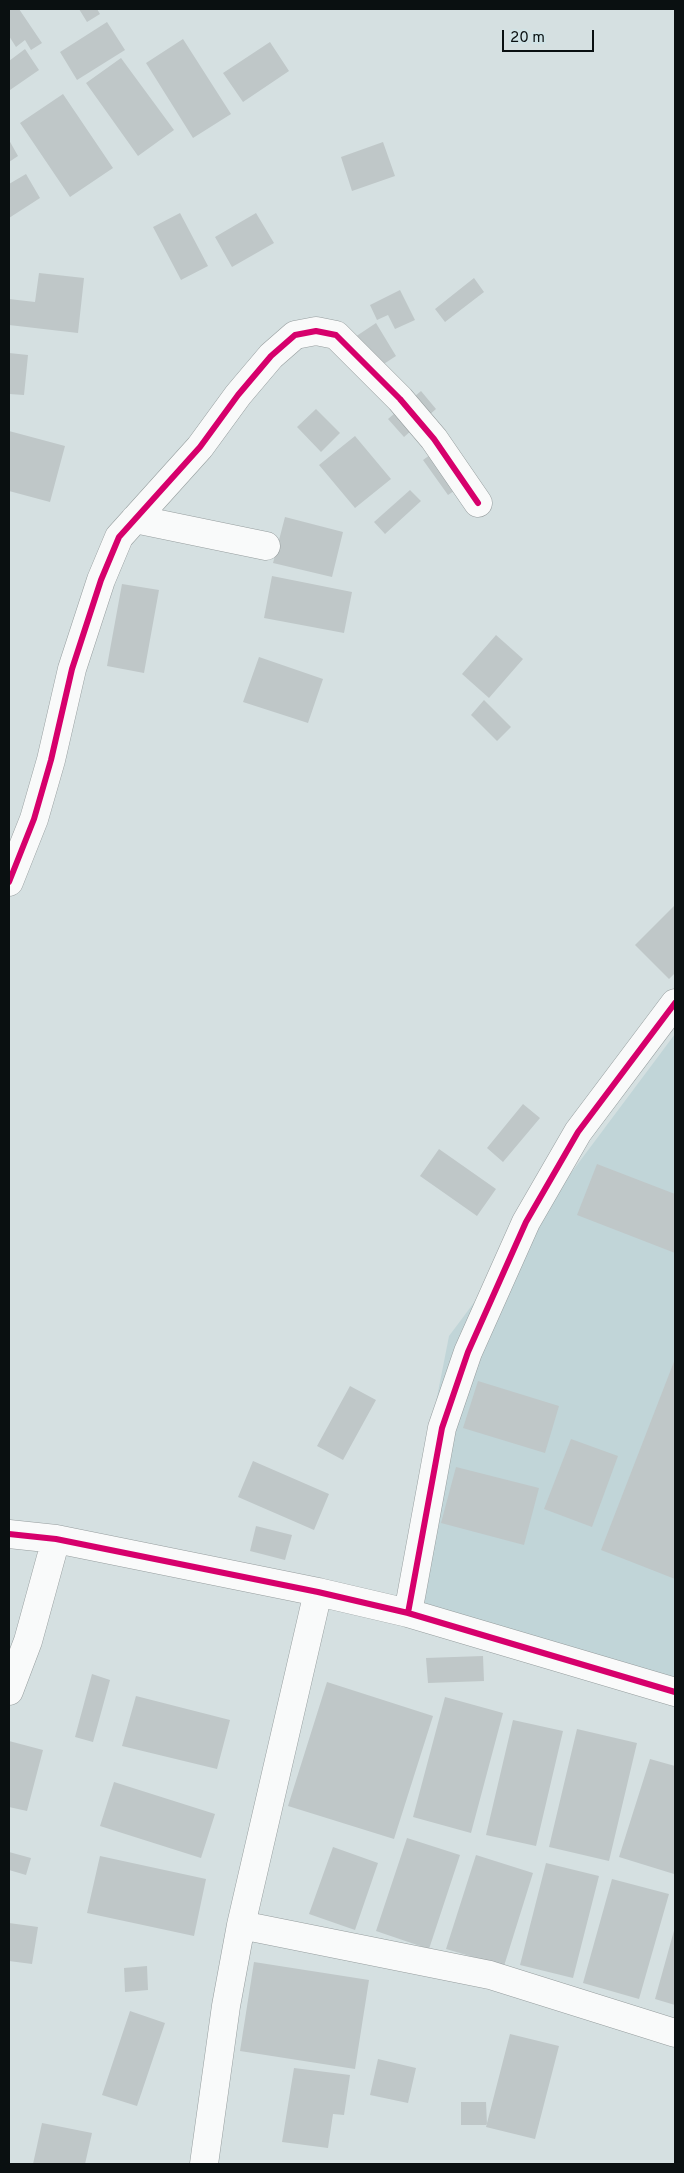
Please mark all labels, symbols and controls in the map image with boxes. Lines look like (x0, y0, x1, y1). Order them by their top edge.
scale bar (504, 20, 596, 52)
text: 20 m (510, 29, 545, 48)

